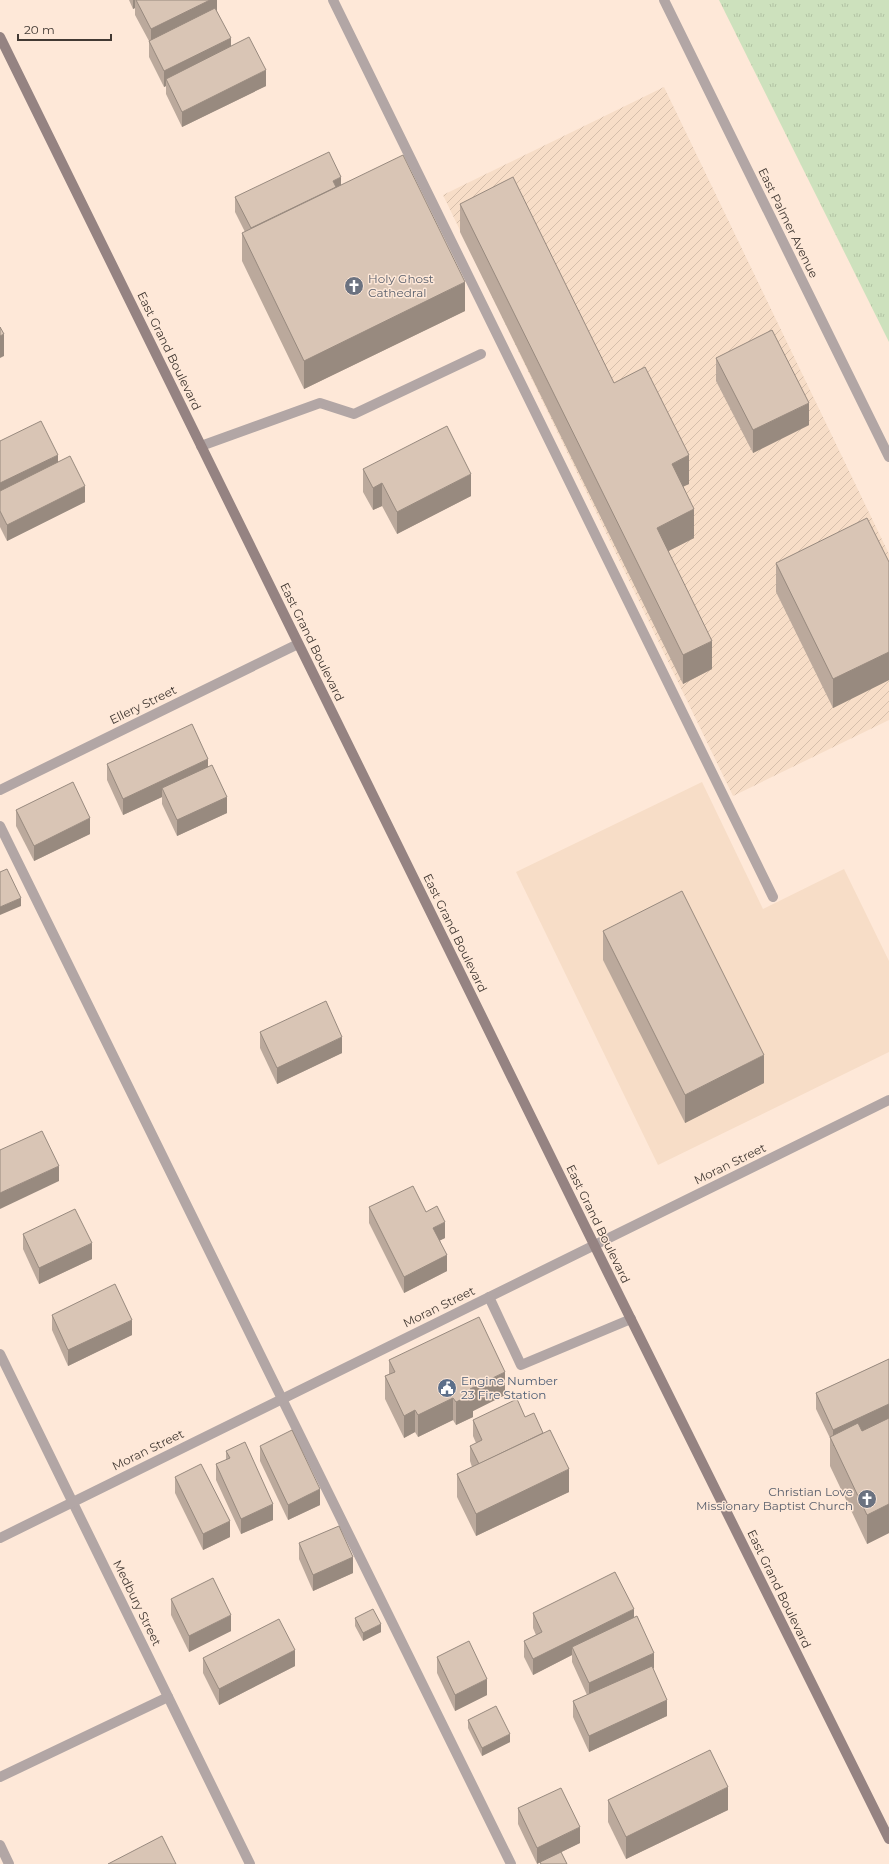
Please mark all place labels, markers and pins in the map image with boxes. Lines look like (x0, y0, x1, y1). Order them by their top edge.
place label: Holy Ghost Cathedral (368, 271, 434, 300)
church icon: Holy Ghost Cathedral (343, 275, 365, 297)
place label: Engine Number 23 Fire Station (461, 1373, 558, 1402)
public building icon: Engine Number 23 Fire Station (436, 1377, 458, 1399)
place label: Christian Love Missionary Baptist Church (696, 1484, 853, 1513)
church icon: Christian Love Missionary Baptist Church (856, 1488, 878, 1510)

